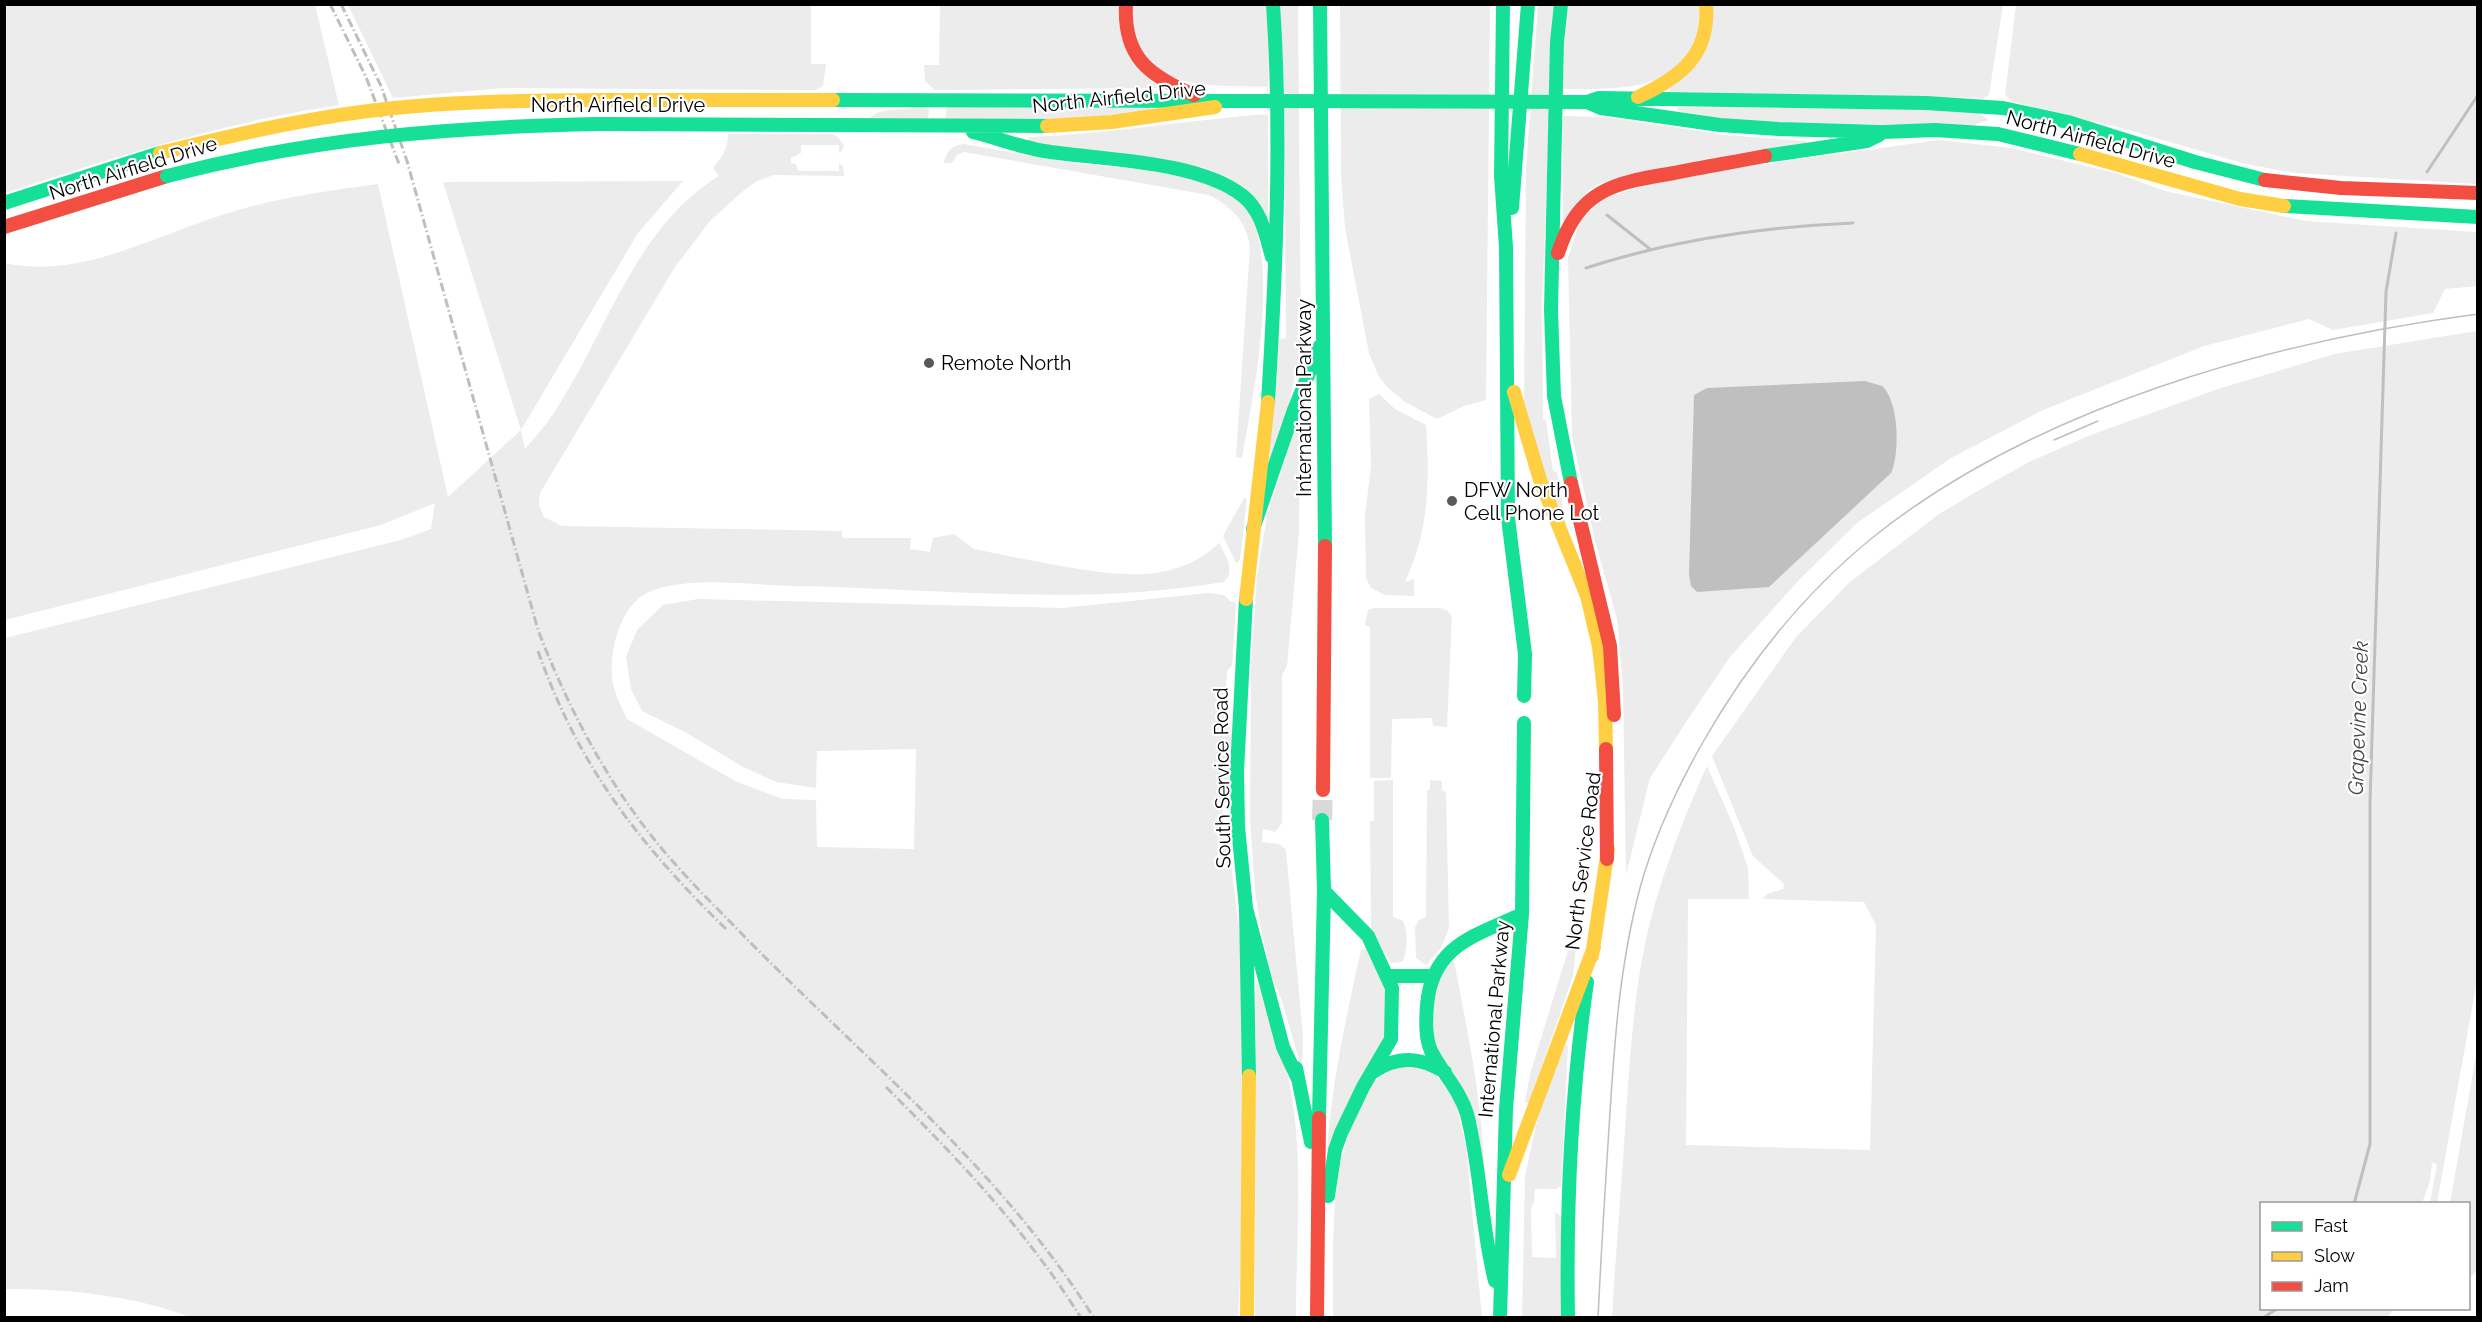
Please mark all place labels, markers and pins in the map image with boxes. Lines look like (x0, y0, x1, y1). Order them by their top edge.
place label: Remote North (941, 351, 1072, 375)
marker: Remote North (922, 356, 936, 370)
place label: DFW North Cell Phone Lot (1464, 478, 1600, 525)
marker: DFW North Cell Phone Lot (1445, 494, 1459, 508)

